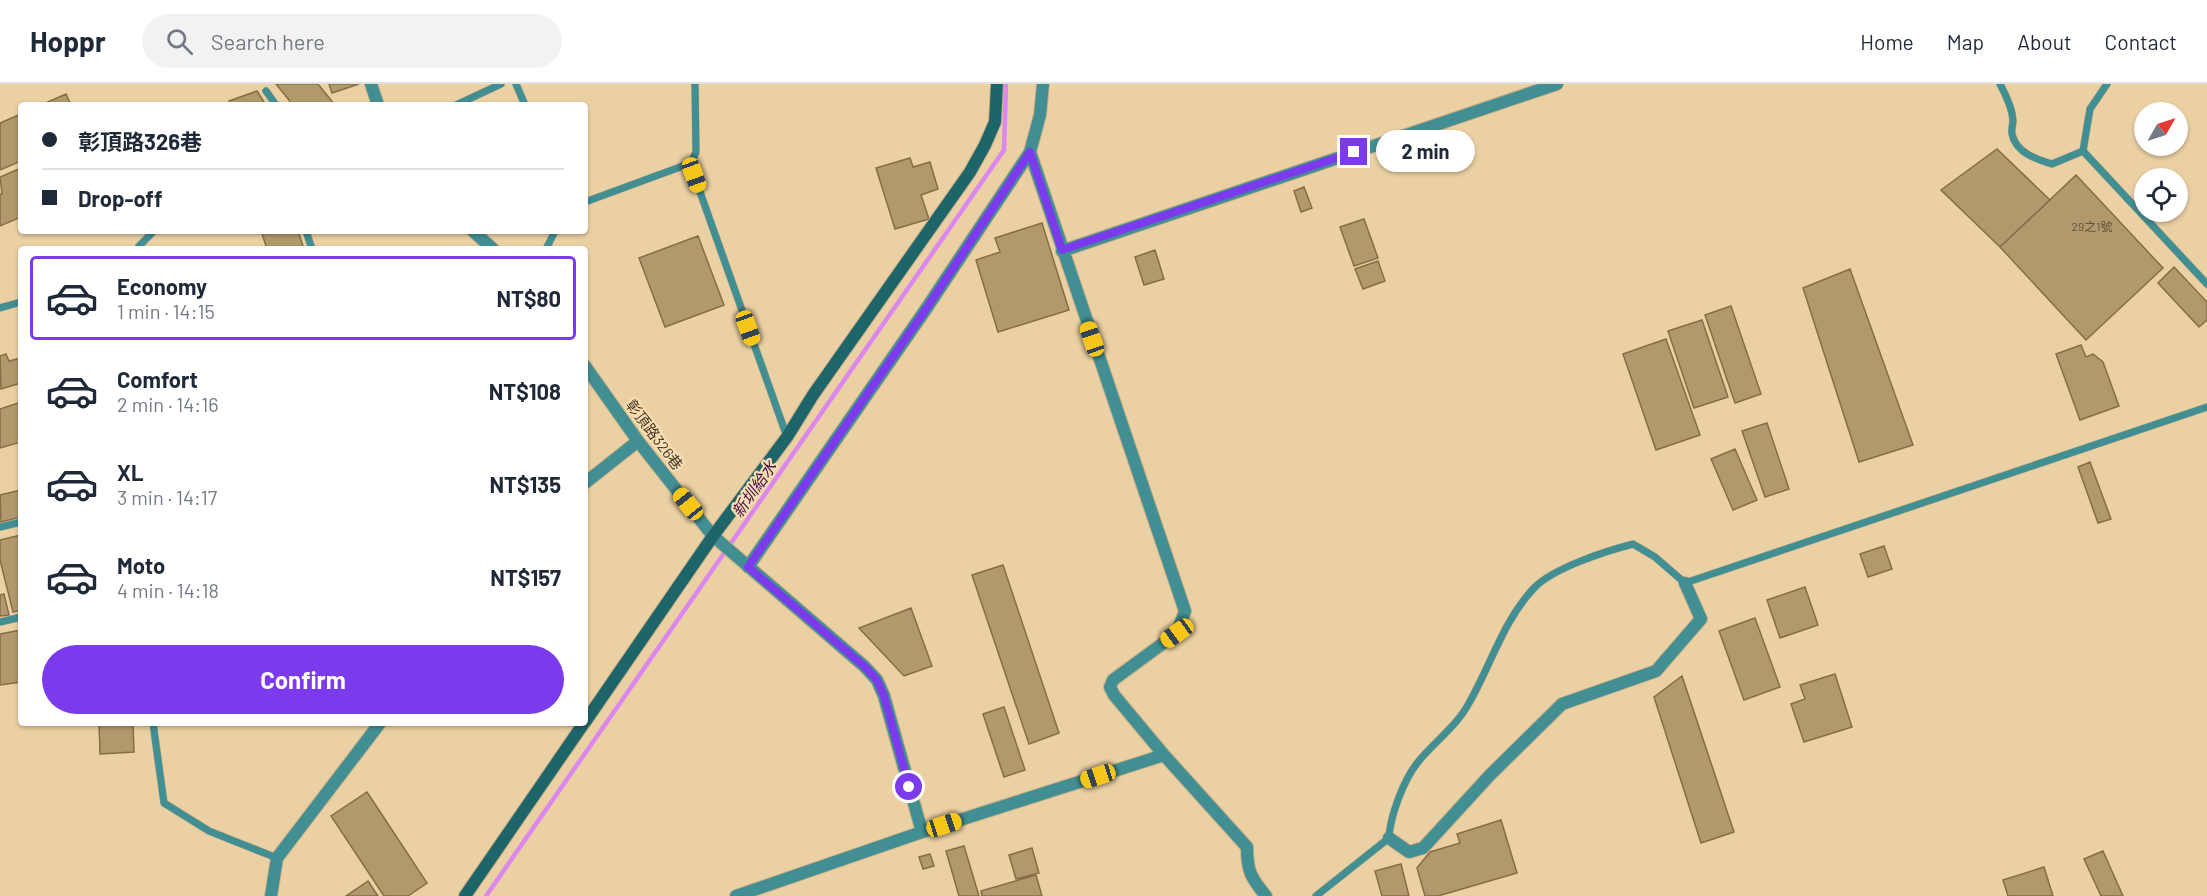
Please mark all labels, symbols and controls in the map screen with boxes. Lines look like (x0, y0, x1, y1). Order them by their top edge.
search box (142, 14, 562, 68)
text: Hoppr (30, 24, 106, 58)
icon: search (163, 25, 196, 58)
text: Search here (211, 28, 325, 54)
text: Home (1860, 29, 1914, 54)
text: Map (1947, 29, 1984, 54)
text: About (2017, 29, 2072, 54)
text: Contact (2105, 29, 2177, 54)
north arrow (2134, 102, 2188, 156)
map controls (2134, 102, 2188, 222)
text: 彰頂路326巷 (78, 128, 202, 154)
callout: 2 min (1375, 131, 1474, 173)
route end (1340, 138, 1367, 165)
text: 2 min (1402, 139, 1449, 163)
car (679, 155, 709, 195)
button: locate (2134, 168, 2188, 222)
text: Drop-off (78, 185, 162, 211)
house number: 29之1號 (2072, 219, 2112, 233)
icon: car (45, 271, 99, 325)
text: Economy (117, 273, 207, 299)
text: NT$80 (496, 285, 561, 311)
text: 1 min · 14:15 (117, 299, 215, 323)
car (733, 308, 763, 348)
car (1078, 319, 1106, 359)
icon: car (45, 364, 99, 418)
text: Comfort (117, 366, 198, 392)
text: NT$108 (489, 378, 561, 404)
text: 2 min · 14:16 (117, 392, 218, 416)
street label: 彰頂路326巷 (622, 396, 687, 473)
water label: 新圳給水 (727, 456, 780, 520)
icon: car (45, 457, 99, 511)
text: XL (117, 459, 143, 485)
text: NT$135 (489, 471, 561, 497)
car (670, 484, 706, 524)
text: 3 min · 14:17 (117, 485, 217, 509)
icon: car (45, 550, 99, 604)
text: Moto (117, 552, 165, 578)
text: NT$157 (490, 564, 561, 590)
text: 4 min · 14:18 (117, 578, 219, 602)
car (1157, 615, 1197, 651)
button: Confirm (42, 645, 564, 714)
car (1078, 762, 1118, 790)
route start (895, 773, 922, 800)
car (924, 811, 964, 839)

